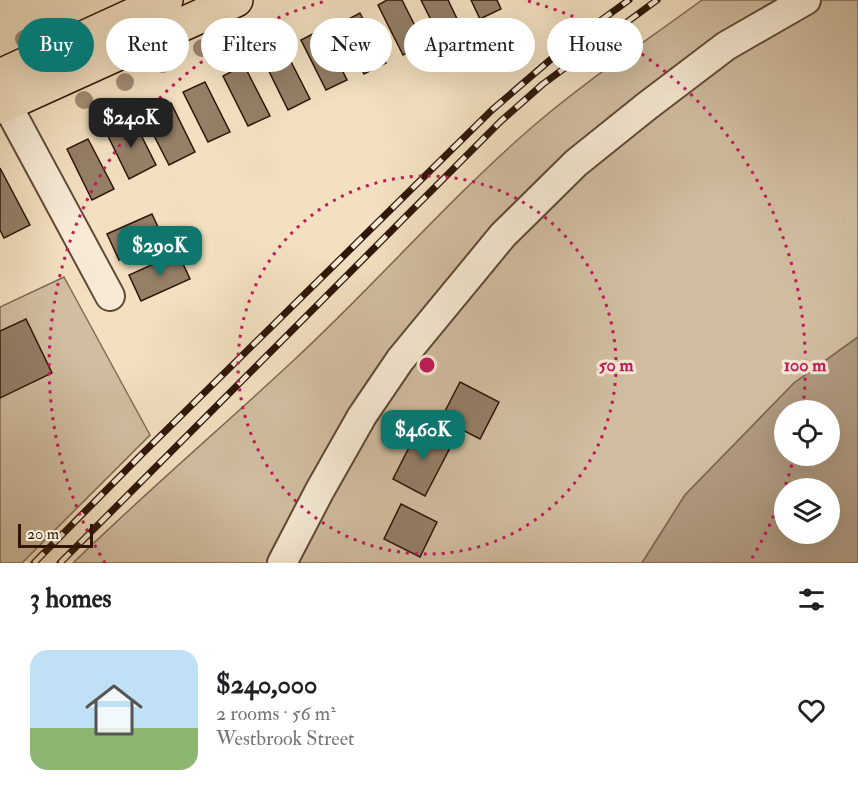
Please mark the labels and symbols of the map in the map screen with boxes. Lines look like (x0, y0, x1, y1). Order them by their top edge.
pin: $240K (89, 98, 173, 149)
pin: $290K (118, 226, 202, 277)
text: 50 m (599, 354, 634, 377)
text: 100 m (784, 354, 827, 377)
centre of rings (417, 355, 437, 375)
pin: $460K (381, 410, 465, 461)
scale bar (18, 521, 93, 548)

